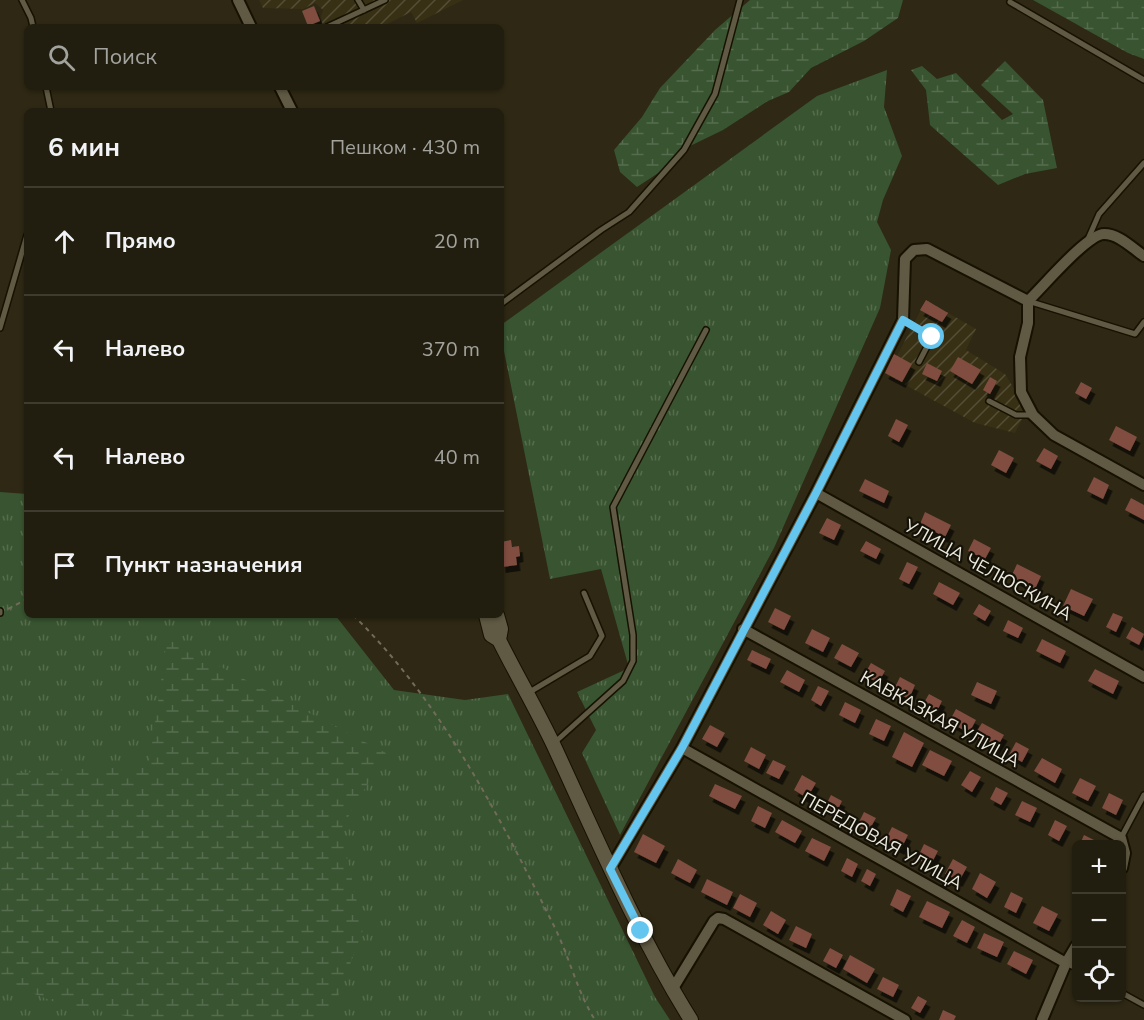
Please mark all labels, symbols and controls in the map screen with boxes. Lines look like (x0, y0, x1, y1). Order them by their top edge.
search box (24, 24, 504, 90)
icon: search (45, 41, 78, 74)
text: Поиск (93, 42, 157, 72)
text: 6 мин (48, 130, 120, 165)
text: Пешком · 430 m (330, 134, 480, 161)
icon: ahead (48, 225, 81, 258)
text: Прямо (105, 226, 176, 256)
text: 20 m (434, 228, 480, 255)
route start (918, 323, 944, 349)
icon: left (48, 333, 81, 366)
text: Налево (105, 334, 185, 364)
text: 370 m (422, 336, 480, 363)
icon: left (48, 441, 81, 474)
text: Налево (105, 442, 185, 472)
text: 40 m (434, 444, 480, 471)
street label: УЛИЦА ЧЕЛЮСКИНА (899, 513, 1076, 626)
icon: arrive (48, 549, 81, 582)
text: Пункт назначения (105, 550, 303, 580)
street label: КАВКАЗКАЯ УЛИЦА (856, 665, 1024, 773)
street label: ПЕРЕДОВАЯ УЛИЦА (797, 787, 967, 895)
map controls (1072, 840, 1126, 1002)
button: + (1072, 840, 1126, 894)
button: − (1072, 894, 1126, 948)
route end (627, 917, 653, 943)
button: locate (1072, 948, 1126, 1002)

